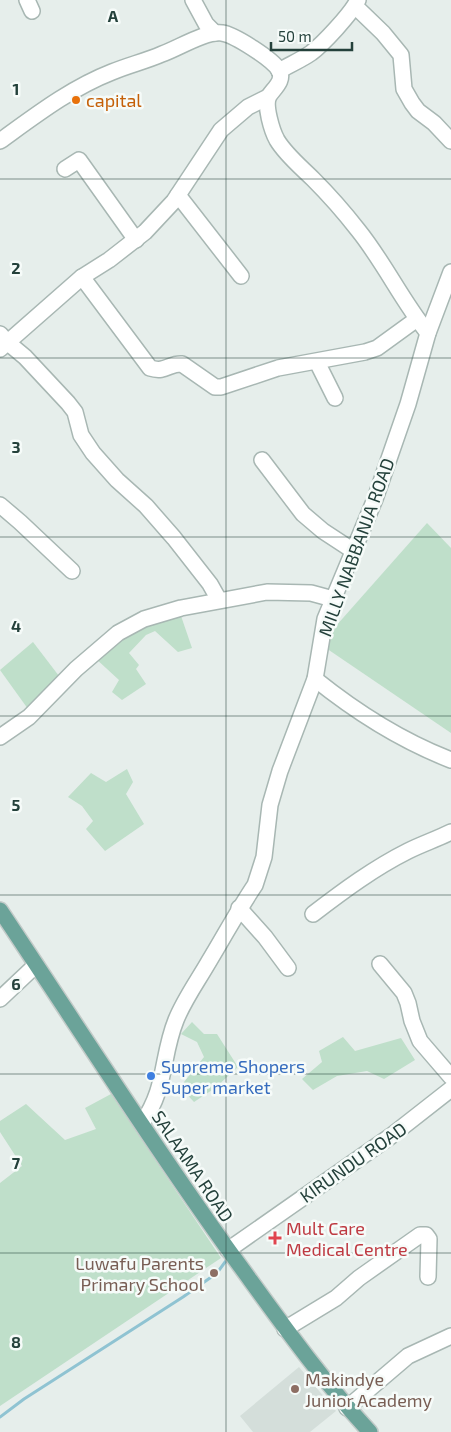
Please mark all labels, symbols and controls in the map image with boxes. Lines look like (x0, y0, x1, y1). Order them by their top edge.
text: A (108, 6, 119, 25)
scale bar (271, 20, 352, 52)
text: 50 m (278, 27, 312, 45)
text: 1 (13, 79, 19, 98)
place label: capital (86, 89, 142, 111)
marker: capital (70, 94, 82, 106)
text: 2 (11, 258, 21, 277)
text: 3 (11, 437, 21, 456)
street label: MILLY NABBANJA ROAD (313, 455, 399, 639)
text: 4 (11, 616, 21, 635)
text: 5 (12, 795, 21, 814)
text: 6 (11, 974, 21, 993)
place label: Supreme Shopers Super market (161, 1055, 305, 1098)
marker: Supreme Shopers Super market (145, 1070, 157, 1082)
street label: SALAAMA ROAD (148, 1106, 238, 1226)
street label: KIRUNDU ROAD (295, 1117, 411, 1207)
text: 7 (12, 1153, 21, 1172)
place label: Mult Care Medical Centre (286, 1217, 408, 1260)
marker: Mult Care Medical Centre (268, 1231, 282, 1245)
place label: Luwafu Parents Primary School (75, 1252, 205, 1295)
marker: Luwafu Parents Primary School (208, 1267, 220, 1279)
text: 8 (11, 1332, 21, 1351)
place label: Makindye Junior Academy (305, 1368, 433, 1411)
marker: Makindye Junior Academy (289, 1383, 301, 1395)

